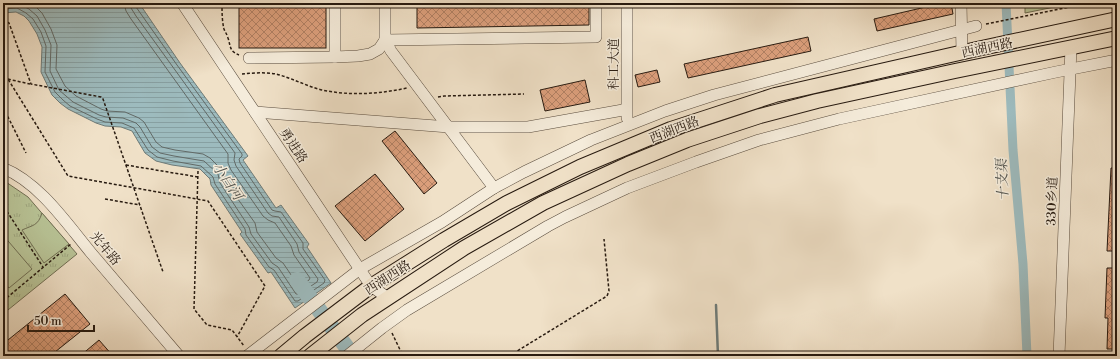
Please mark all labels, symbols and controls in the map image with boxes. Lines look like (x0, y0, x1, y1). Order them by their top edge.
street label: 西湖西路 (960, 35, 1014, 61)
street label: 科工大道 (606, 38, 622, 90)
street label: 西湖西路 (647, 113, 702, 147)
street label: 勇进路 (276, 125, 311, 166)
water label: 十支渠 (993, 157, 1013, 201)
water label: 小白河 (208, 159, 248, 206)
street label: 330乡道 (1043, 176, 1061, 226)
street label: 光年路 (87, 229, 124, 269)
street label: 西湖西路 (361, 257, 414, 299)
scale bar (28, 307, 94, 333)
text: 50 m (34, 314, 62, 329)

